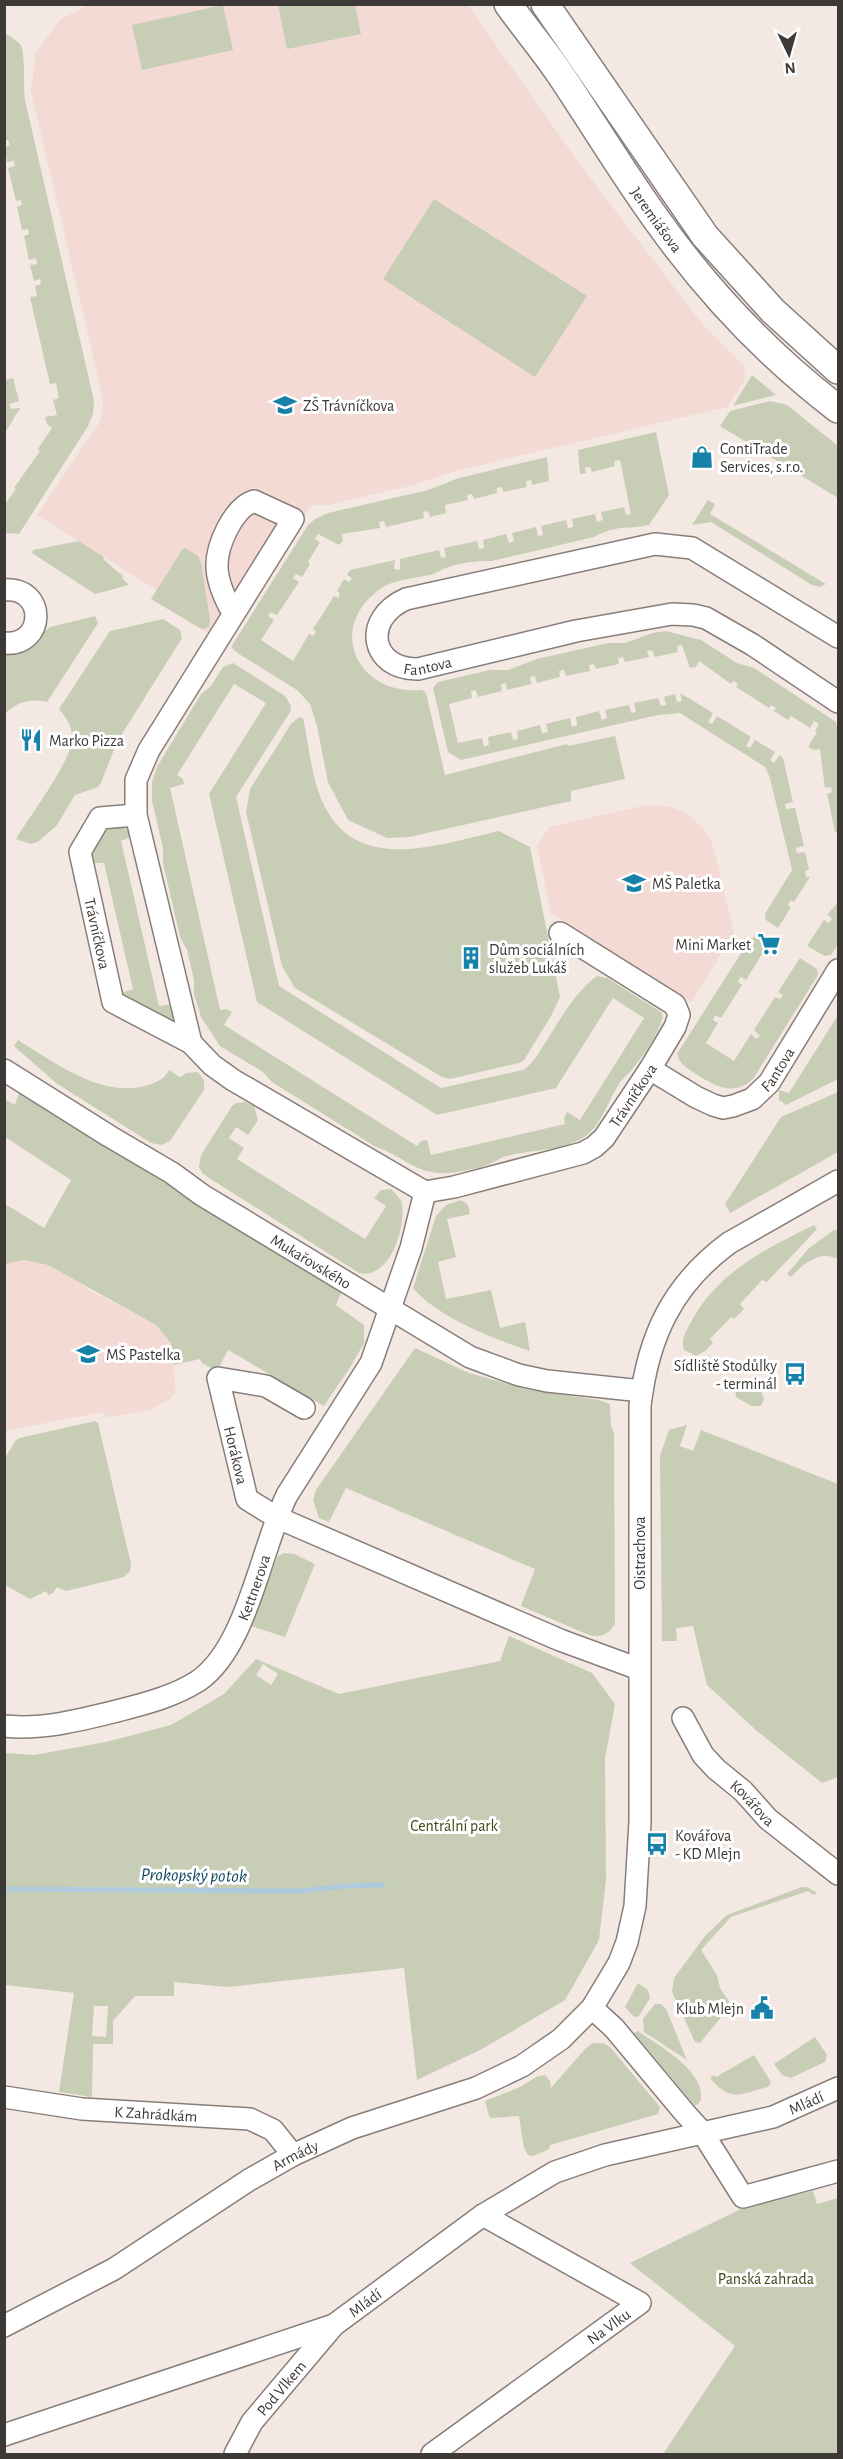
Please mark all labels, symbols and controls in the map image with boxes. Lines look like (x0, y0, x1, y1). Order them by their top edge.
north arrow (759, 24, 819, 84)
text: N (784, 59, 796, 76)
street label: Jeremiášova (627, 185, 685, 256)
school or university icon: ZŠ Trávníčkova (272, 392, 298, 418)
place label: ZŠ Trávníčkova (303, 396, 394, 414)
place label: ContiTrade Services, s.r.o. (720, 441, 803, 475)
shop icon: ContiTrade Services, s.r.o. (689, 444, 715, 470)
street label: Fantova (402, 654, 453, 678)
restaurant icon: Marko Pizza (18, 727, 44, 753)
place label: Marko Pizza (49, 733, 124, 749)
school or university icon: MŠ Paletka (621, 870, 647, 896)
place label: MŠ Paletka (652, 874, 721, 892)
street label: Trávníčkova (81, 896, 113, 971)
supermarket icon: Mini Market (756, 931, 782, 957)
place label: Mini Market (675, 937, 751, 953)
place label: Dům sociálních služeb Lukáš (489, 942, 585, 976)
building icon: Dům sociálních služeb Lukáš (458, 945, 484, 971)
street label: Fantova (758, 1045, 798, 1095)
street label: Trávníčkova (607, 1061, 660, 1130)
street label: Mukařovského (268, 1232, 354, 1292)
school or university icon: MŠ Pastelka (75, 1341, 101, 1367)
place label: MŠ Pastelka (106, 1345, 181, 1363)
place label: Sídliště Stodůlky - terminál (674, 1358, 777, 1392)
bus stop icon: Sídliště Stodůlky - terminál (782, 1361, 808, 1387)
street label: Horákova (221, 1425, 250, 1486)
street label: Oistrachova (632, 1516, 648, 1590)
street label: Kettnerova (235, 1553, 273, 1623)
street label: Kovářova (727, 1777, 777, 1830)
park label: Centrální park (410, 1818, 499, 1834)
place label: Kovářova - KD Mlejn (675, 1828, 741, 1863)
bus stop icon: Kovářova - KD Mlejn (644, 1831, 670, 1857)
water label: Prokopský potok (141, 1866, 247, 1886)
public building icon: Klub Mlejn (749, 1995, 775, 2021)
place label: Klub Mlejn (676, 2001, 744, 2018)
street label: Mládí (787, 2089, 826, 2118)
street label: K Zahrádkám (114, 2104, 198, 2125)
street label: Armády (270, 2138, 321, 2174)
park label: Panská zahrada (718, 2271, 814, 2287)
street label: Mládí (346, 2286, 385, 2320)
street label: Na Vlku (584, 2306, 634, 2348)
street label: Pod Vlkem (254, 2358, 309, 2419)

